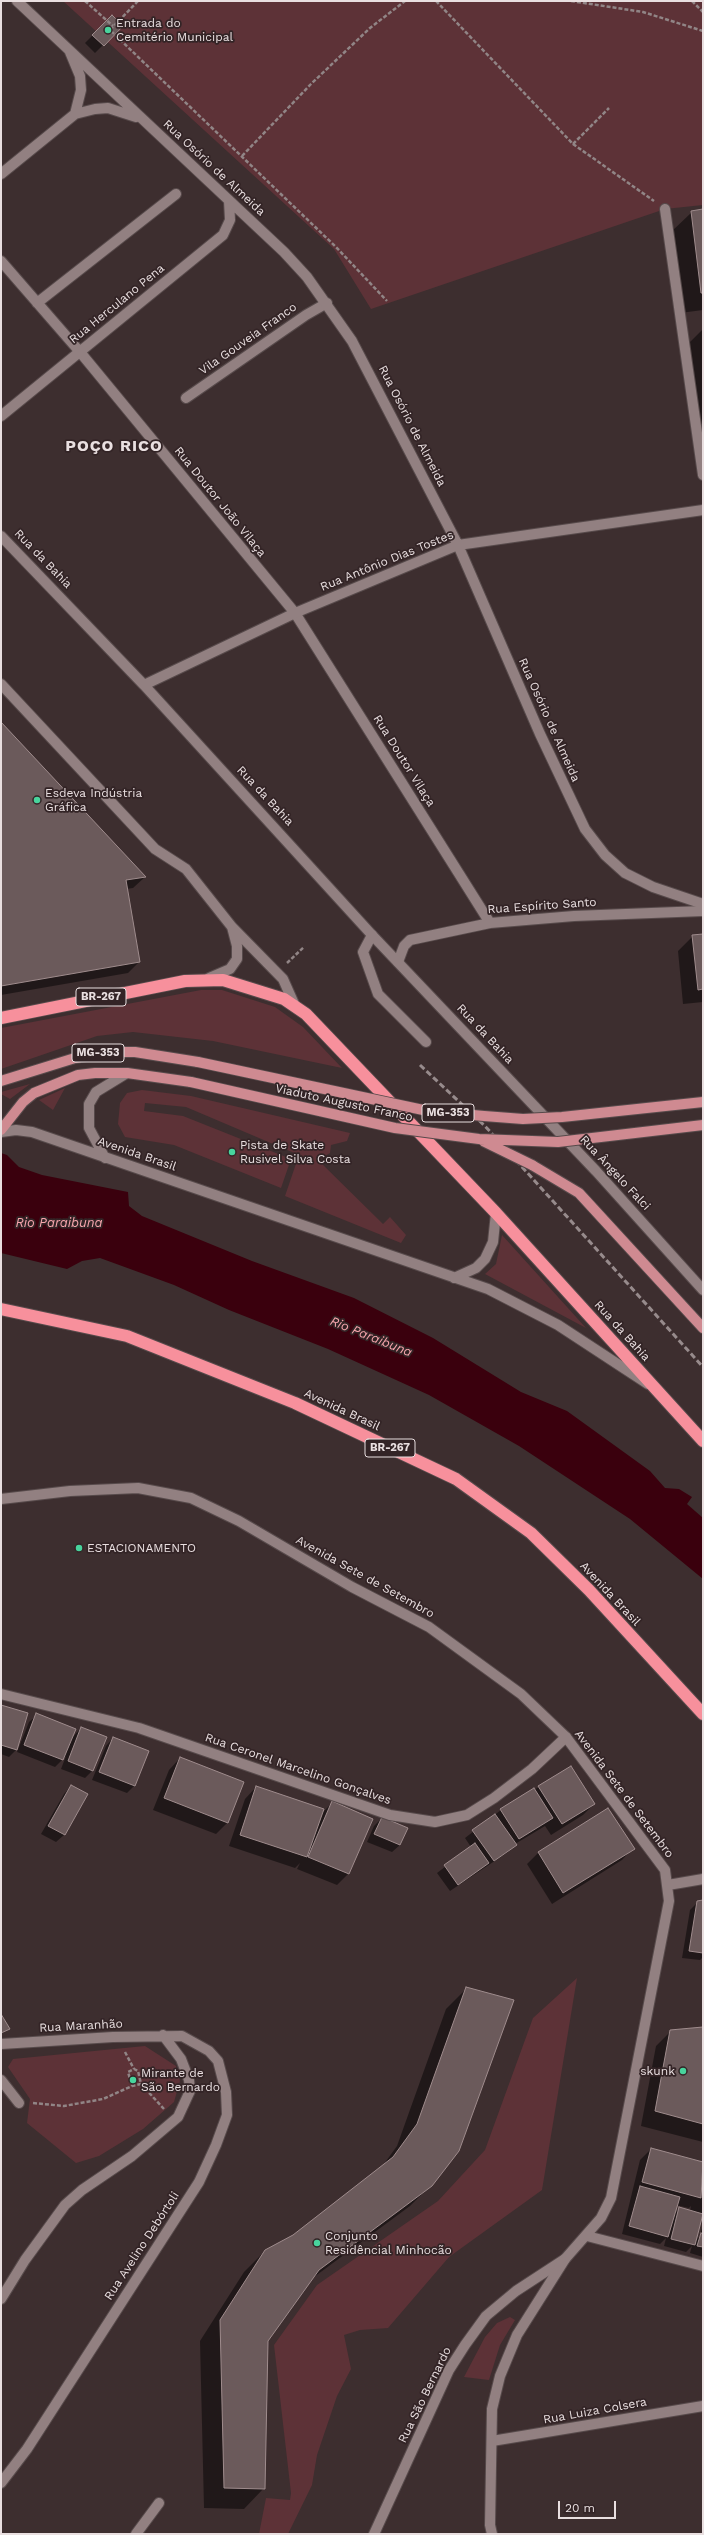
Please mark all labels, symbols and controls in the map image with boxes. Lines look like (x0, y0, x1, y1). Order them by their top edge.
place label: Entrada do Cemitério Municipal (116, 16, 233, 44)
marker: Entrada do Cemitério Municipal (103, 25, 113, 35)
street label: Rua Osório de Almeida (160, 117, 268, 219)
street label: Rua Herculano Pena (67, 261, 167, 347)
street label: Vila Gouveia Franco (196, 300, 300, 378)
street label: Rua Osório de Almeida (375, 363, 449, 489)
district label: POÇO RICO (65, 436, 163, 456)
street label: Rua Doutor João Vilaça (171, 444, 269, 560)
street label: Rua da Bahia (11, 526, 75, 592)
street label: Rua Antônio Dias Tostes (318, 528, 456, 594)
street label: Rua Osório de Almeida (515, 656, 583, 784)
street label: Rua Doutor Vilaça (370, 712, 438, 810)
street label: Rua da Bahia (234, 763, 296, 829)
place label: Esdeva Indústria Gráfica (45, 786, 142, 814)
marker: Esdeva Indústria Gráfica (32, 795, 42, 805)
street label: Rua Espírito Santo (487, 895, 597, 917)
road number: BR-267 (76, 988, 126, 1006)
street label: Rua da Bahia (454, 1001, 516, 1067)
road number: MG-353 (72, 1044, 124, 1062)
street label: Viaduto Augusto Franco (274, 1081, 414, 1125)
road number: MG-353 (422, 1104, 474, 1122)
street label: Rua Ângelo Falci (577, 1133, 653, 1213)
street label: Avenida Brasil (96, 1134, 178, 1174)
place label: Pista de Skate Rusivel Silva Costa (240, 1138, 350, 1166)
marker: Pista de Skate Rusivel Silva Costa (227, 1147, 237, 1157)
water label: Rio Paraibuna (15, 1215, 103, 1231)
street label: Rua da Bahia (591, 1298, 653, 1364)
water label: Rio Paraibuna (328, 1313, 414, 1361)
street label: Avenida Brasil (302, 1386, 382, 1434)
road number: BR-267 (365, 1439, 415, 1457)
street label: Avenida Sete de Setembro (293, 1533, 437, 1621)
place label: ESTACIONAMENTO (87, 1541, 196, 1555)
marker: ESTACIONAMENTO (74, 1543, 84, 1553)
street label: Avenida Brasil (577, 1559, 643, 1629)
street label: Avenida Sete de Setembro (571, 1727, 677, 1861)
street label: Rua Ceronel Marcelino Gonçalves (203, 1730, 393, 1808)
street label: Rua Maranhão (39, 2017, 123, 2035)
place label: skunk (640, 2064, 675, 2078)
place label: Mirante de São Bernardo (141, 2066, 220, 2094)
marker: skunk (678, 2066, 688, 2076)
marker: Mirante de São Bernardo (128, 2075, 138, 2085)
street label: Rua Avelino Debórtoli (102, 2189, 182, 2303)
place label: Conjunto Residêncial Minhocão (325, 2229, 452, 2257)
marker: Conjunto Residêncial Minhocão (312, 2238, 322, 2248)
street label: Rua São Bernardo (395, 2345, 455, 2445)
street label: Rua Luiza Colsera (542, 2395, 648, 2427)
scale bar (560, 2493, 618, 2519)
text: 20 m (565, 2501, 595, 2515)

